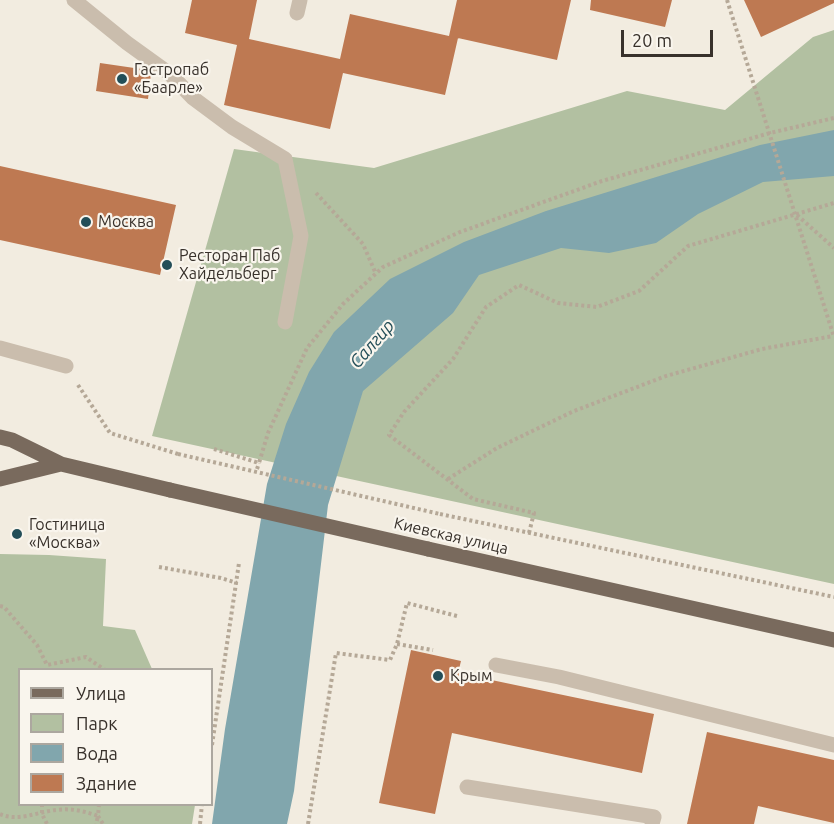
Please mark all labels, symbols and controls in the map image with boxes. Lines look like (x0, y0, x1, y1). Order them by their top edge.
scale bar (624, 18, 716, 56)
text: 20 m (632, 30, 672, 50)
place label: Гастропаб «Баарле» (134, 60, 209, 98)
marker: Гастропаб «Баарле» (115, 72, 129, 86)
place label: Москва (98, 212, 154, 232)
marker: Москва (79, 215, 93, 229)
place label: Ресторан Паб Хайдельберг (179, 246, 280, 284)
marker: Ресторан Паб Хайдельберг (160, 258, 174, 272)
water label: Салгир (345, 315, 399, 373)
street label: Киевская улица (392, 514, 510, 558)
place label: Гостиница «Москва» (29, 515, 105, 553)
marker: Гостиница «Москва» (10, 527, 24, 541)
place label: Крым (450, 666, 493, 686)
legend (18, 668, 213, 806)
marker: Крым (431, 669, 445, 683)
text: Улица (76, 683, 126, 703)
text: Парк (76, 713, 117, 733)
text: Вода (76, 743, 118, 763)
text: Здание (76, 773, 137, 793)

